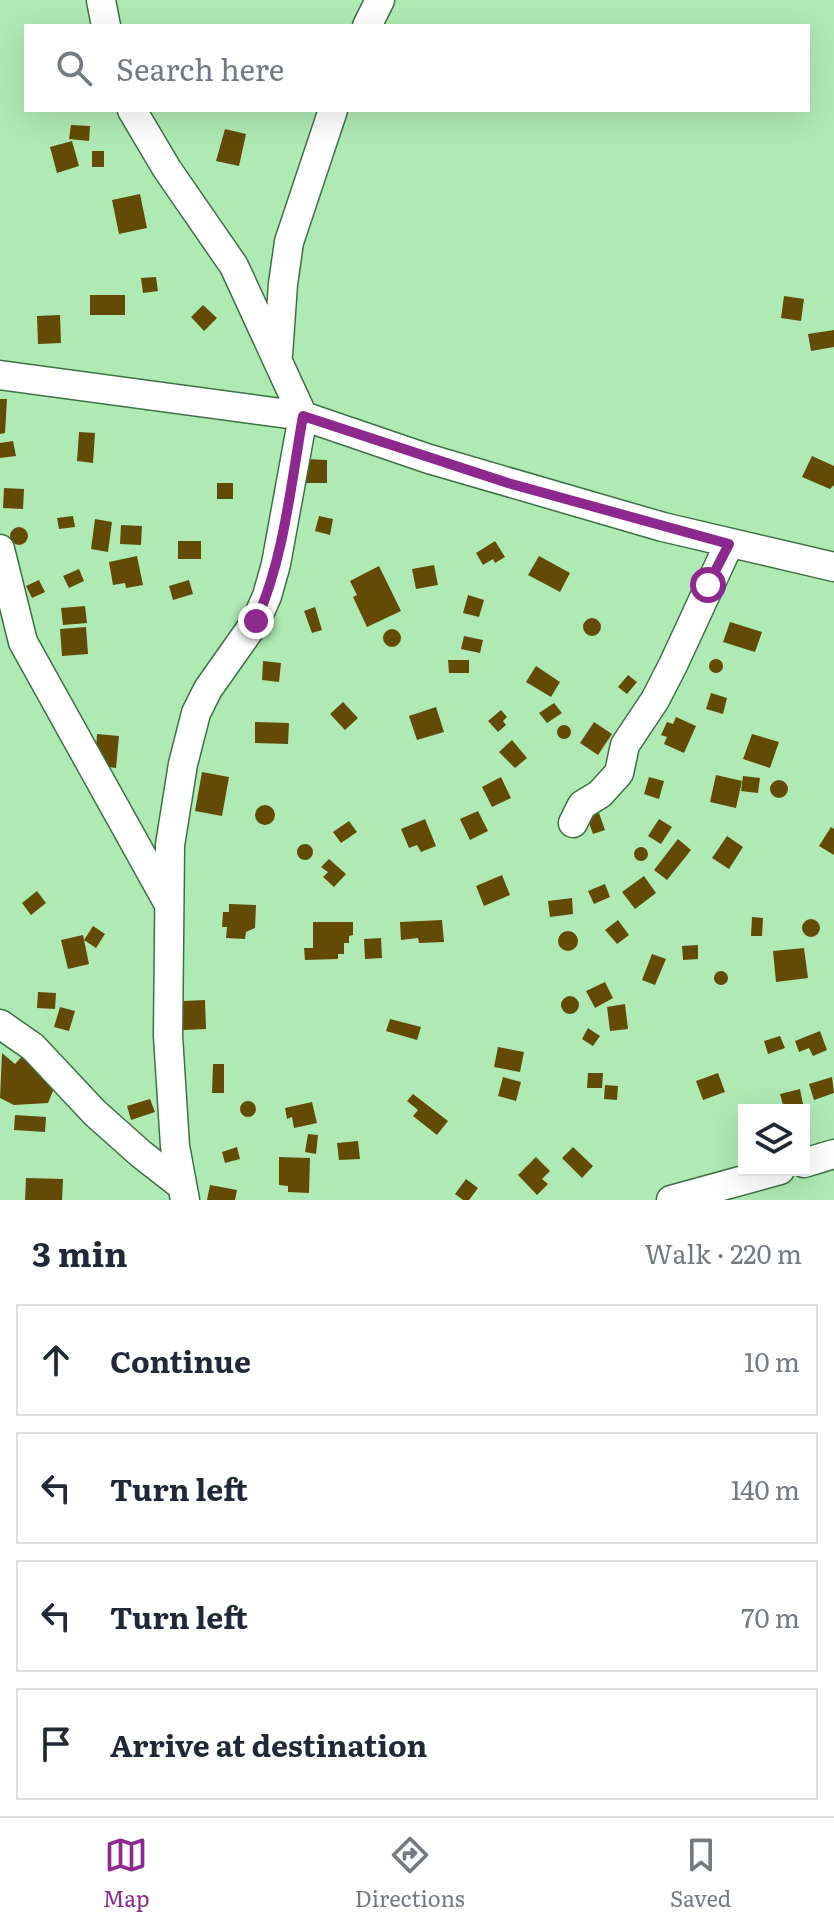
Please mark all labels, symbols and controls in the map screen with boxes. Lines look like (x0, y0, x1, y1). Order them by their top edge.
search box (24, 24, 810, 112)
icon: search (52, 46, 96, 90)
text: Search here (116, 46, 284, 90)
route start (690, 567, 726, 603)
route end (238, 603, 274, 639)
map controls (738, 1104, 810, 1176)
button: layers (738, 1104, 810, 1176)
text: 3 min (32, 1227, 128, 1277)
text: Walk · 220 m (645, 1233, 802, 1272)
icon: ahead (34, 1338, 78, 1382)
text: Continue (110, 1338, 251, 1382)
text: 10 m (744, 1341, 800, 1380)
icon: left (34, 1466, 78, 1510)
text: Turn left (110, 1466, 248, 1510)
text: 140 m (731, 1469, 800, 1508)
icon: left (34, 1594, 78, 1638)
text: Turn left (110, 1594, 248, 1638)
text: 70 m (741, 1597, 800, 1636)
icon: arrive (34, 1722, 78, 1766)
text: Arrive at destination (110, 1722, 427, 1766)
tab: Map (103, 1833, 150, 1914)
tab: Directions (355, 1833, 465, 1914)
tab: Saved (670, 1833, 731, 1914)

